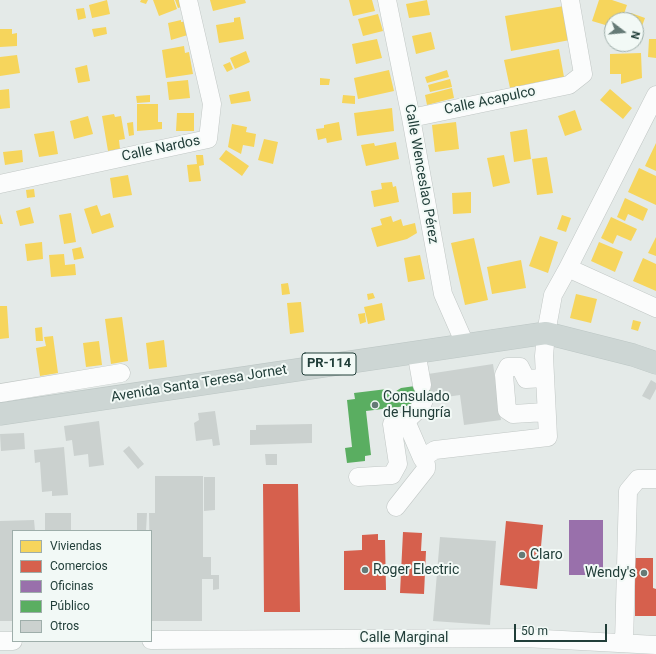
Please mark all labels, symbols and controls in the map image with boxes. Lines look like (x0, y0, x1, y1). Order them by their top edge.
north arrow (604, 12, 644, 52)
text: N (628, 30, 642, 41)
street label: Calle Acapulco (443, 83, 537, 119)
street label: Calle Wenceslao Pérez (400, 103, 442, 245)
street label: Calle Nardos (120, 132, 202, 166)
road number: PR-114 (302, 353, 356, 375)
street label: Avenida Santa Teresa Jornet (110, 362, 288, 406)
place label: Consulado de Hungría (383, 389, 451, 422)
marker: Consulado de Hungría (370, 400, 380, 410)
legend (12, 530, 152, 642)
text: Viviendas (50, 539, 102, 553)
place label: Claro (530, 547, 563, 563)
marker: Claro (517, 550, 527, 560)
text: Comercios (50, 559, 108, 573)
place label: Roger Electric (373, 562, 459, 578)
marker: Roger Electric (360, 565, 370, 575)
place label: Wendy's (585, 565, 636, 581)
marker: Wendy's (639, 568, 649, 578)
text: Oficinas (50, 579, 93, 593)
text: Público (50, 599, 90, 613)
scale bar (516, 616, 609, 642)
text: Otros (50, 619, 79, 633)
text: 50 m (521, 624, 548, 638)
street label: Calle Marginal (360, 630, 448, 646)

